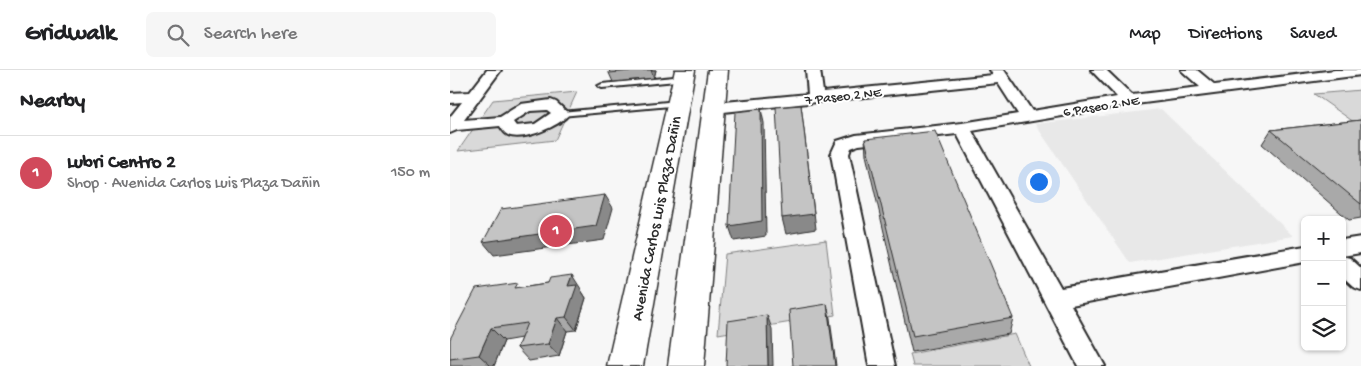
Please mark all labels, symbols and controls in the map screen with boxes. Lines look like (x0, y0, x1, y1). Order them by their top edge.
search box (146, 12, 496, 57)
text: Gridwalk (25, 20, 116, 49)
icon: search (164, 21, 192, 49)
text: Search here (204, 23, 297, 46)
text: Map (1129, 24, 1161, 45)
text: Directions (1189, 24, 1262, 45)
text: Saved (1290, 24, 1336, 45)
street label: 7 Paseo 2 NE (803, 85, 884, 110)
text: Nearby (20, 90, 85, 115)
street label: 6 Paseo 2 NE (1062, 93, 1142, 122)
street label: Avenida Carlos Luis Plaza Dañin (629, 114, 688, 323)
text: Lubri Centro 2 (67, 152, 176, 175)
text: 1 (33, 164, 39, 183)
text: 150 m (391, 164, 430, 183)
your location (1026, 169, 1052, 195)
text: Shop · Avenida Carlos Luis Plaza Dañin (67, 175, 320, 194)
pin: 1 (540, 212, 572, 250)
map controls (1301, 216, 1346, 351)
button: + (1301, 216, 1346, 261)
button: − (1301, 261, 1346, 306)
button: layers (1301, 306, 1346, 351)

